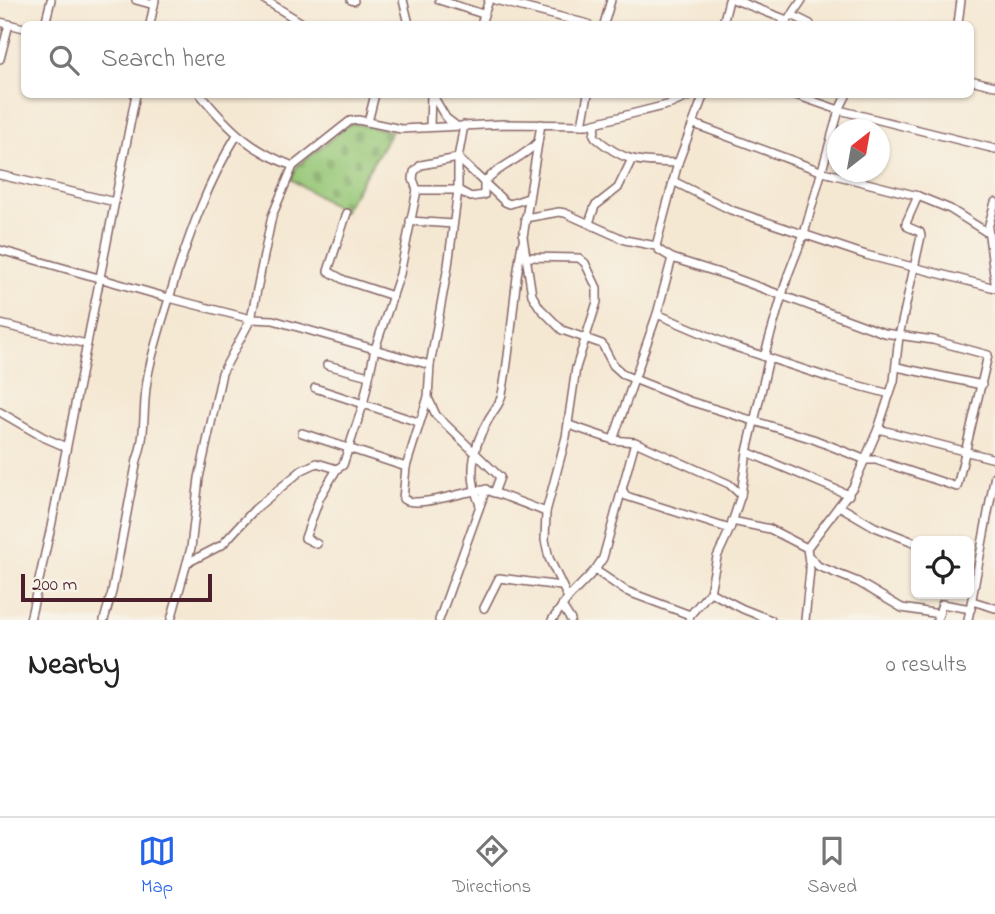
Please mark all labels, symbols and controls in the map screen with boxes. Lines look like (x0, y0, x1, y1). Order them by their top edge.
search box (21, 21, 974, 98)
icon: search (45, 41, 83, 79)
text: Search here (101, 41, 226, 79)
north arrow (827, 119, 890, 182)
map controls (911, 536, 974, 599)
button: locate (911, 536, 974, 599)
scale bar (21, 571, 212, 603)
text: 200 m (32, 572, 77, 599)
text: Nearby (28, 644, 120, 688)
text: 0 results (886, 649, 967, 682)
tab: Map (138, 832, 176, 901)
tab: Directions (452, 832, 531, 901)
tab: Saved (807, 832, 857, 901)

